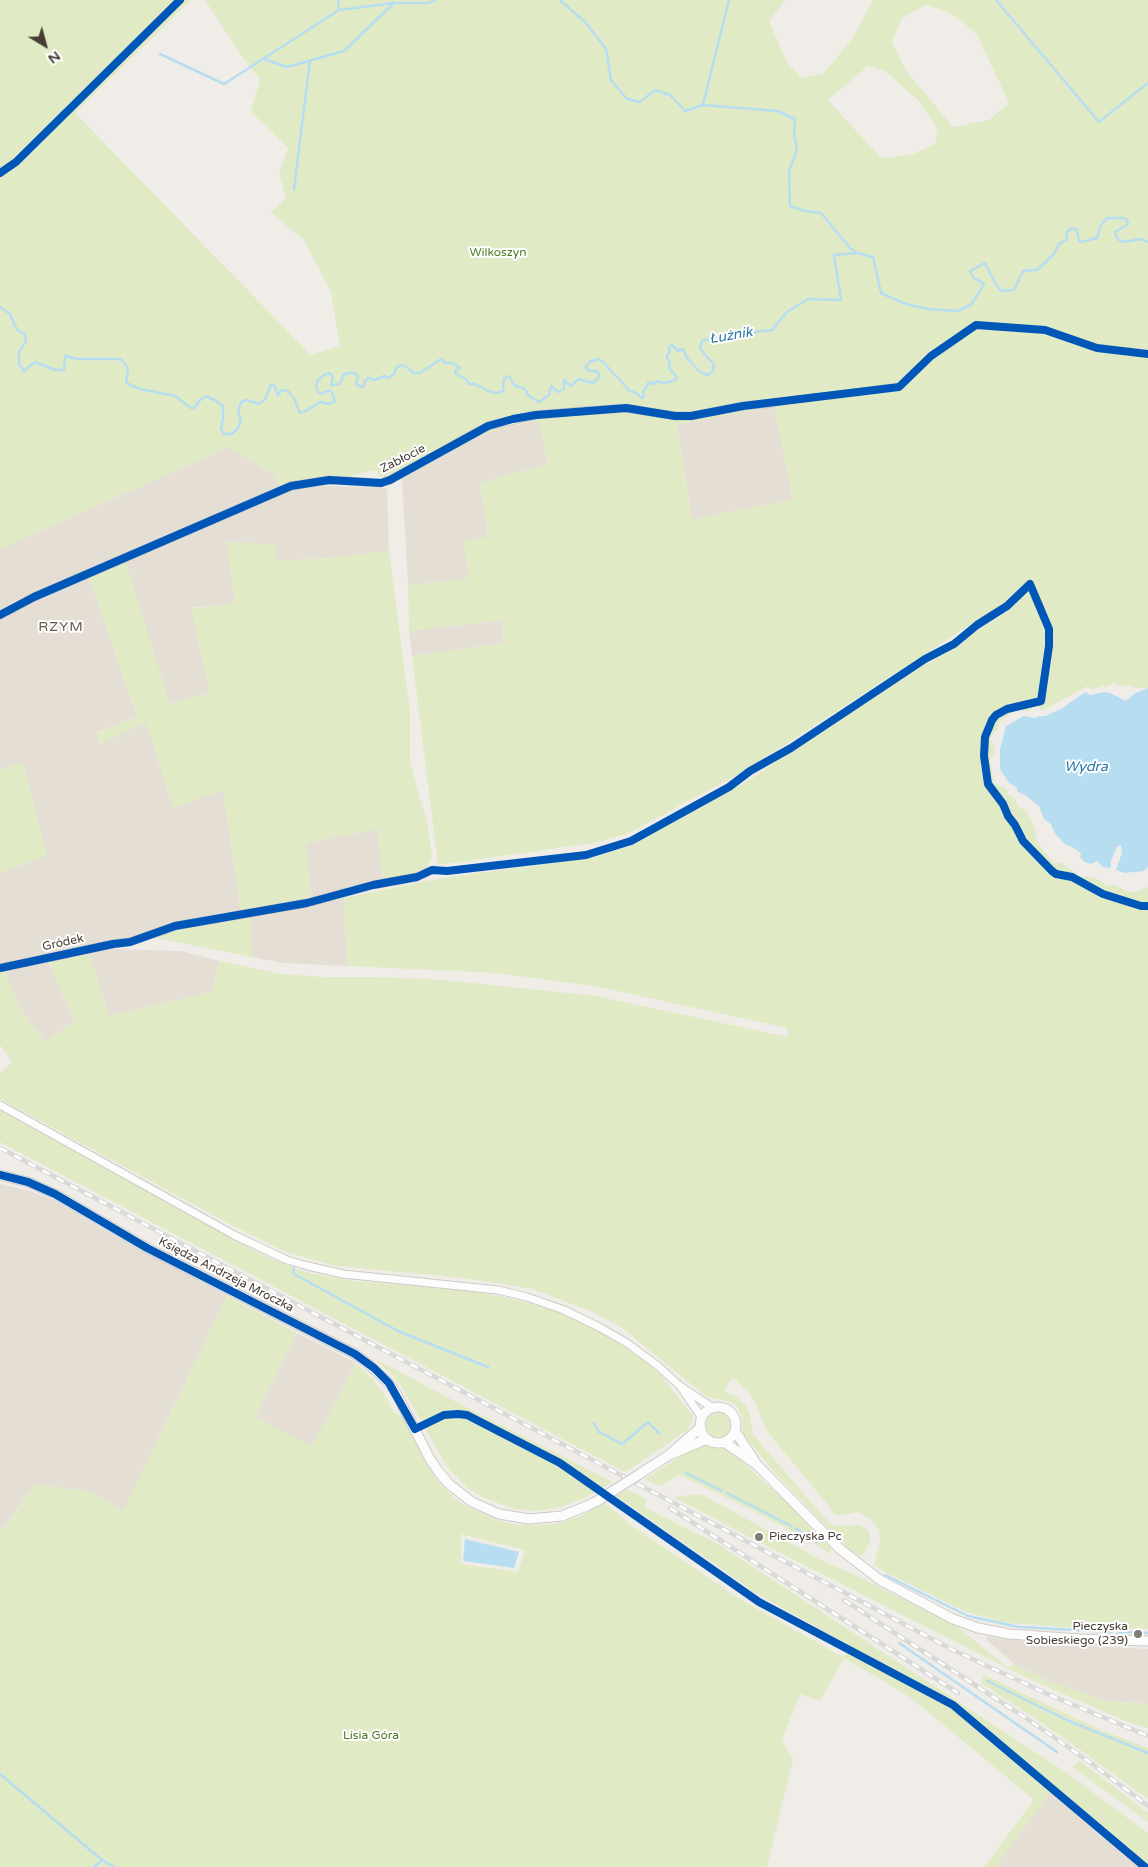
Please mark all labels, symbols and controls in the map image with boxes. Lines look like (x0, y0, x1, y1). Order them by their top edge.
north arrow (20, 20, 70, 70)
text: N (45, 47, 64, 68)
park label: Wilkoszyn (469, 246, 527, 260)
water label: Łużnik (708, 324, 754, 348)
street label: Zabłocie (378, 442, 428, 476)
district label: RZYM (38, 619, 84, 635)
water label: Wydra (1064, 759, 1108, 775)
street label: Gródek (41, 932, 85, 954)
street label: Księdza Andrzeja Mroczka (156, 1235, 296, 1315)
place label: Pieczyska Pc (769, 1530, 842, 1544)
marker: Pieczyska Pc (753, 1531, 765, 1543)
place label: Pieczyska Sobieskiego (239) (1026, 1620, 1128, 1648)
marker: Pieczyska Sobieskiego (239) (1132, 1628, 1144, 1640)
park label: Lisia Góra (343, 1729, 399, 1743)

